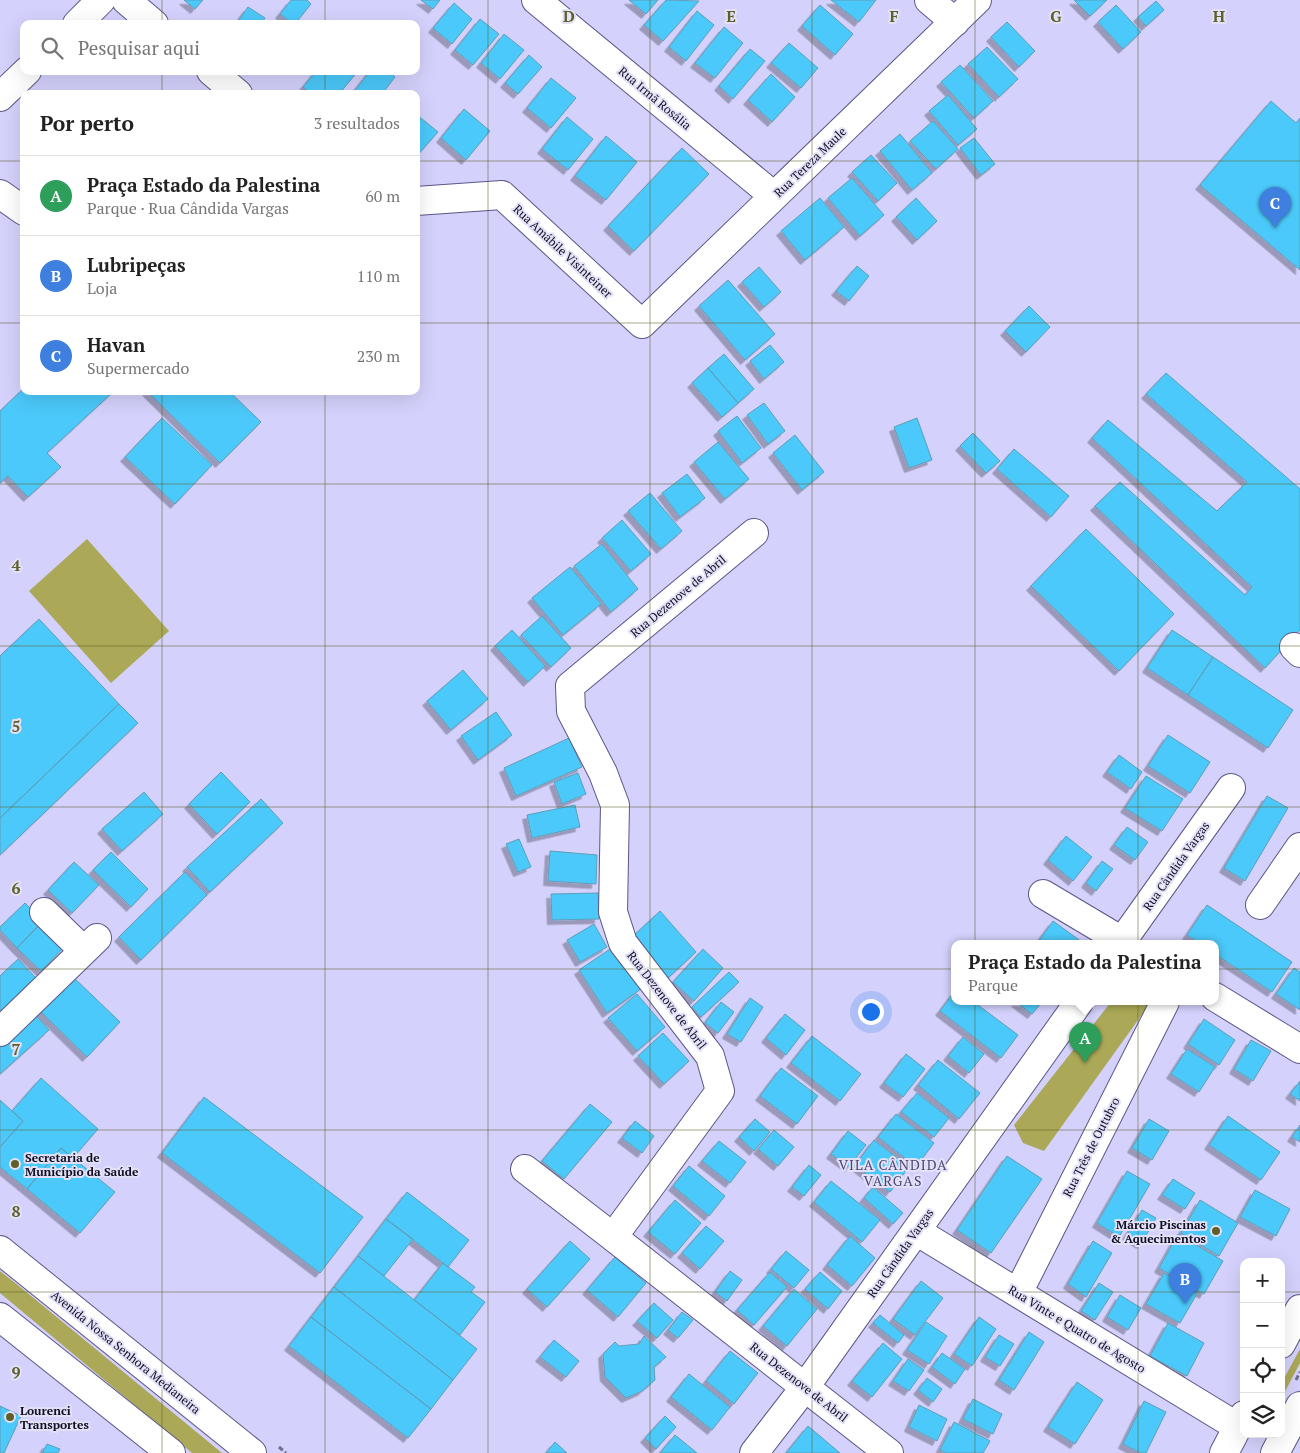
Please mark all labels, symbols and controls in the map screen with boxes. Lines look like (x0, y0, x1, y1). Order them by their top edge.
text: D (563, 5, 575, 27)
text: E (726, 5, 736, 27)
text: F (889, 5, 899, 27)
text: G (1050, 5, 1062, 27)
text: H (1213, 5, 1225, 27)
search box (20, 20, 420, 75)
icon: search (38, 34, 66, 62)
text: Pesquisar aqui (78, 35, 200, 60)
street label: Rua Irmã Rosália (616, 63, 694, 133)
text: Por perto (40, 109, 134, 137)
text: 3 resultados (314, 112, 400, 134)
street label: Rua Tereza Maule (771, 124, 849, 200)
text: Praça Estado da Palestina (87, 172, 320, 197)
text: A (50, 185, 62, 207)
text: 60 m (365, 185, 400, 207)
pin: C (1259, 187, 1291, 228)
text: Parque · Rua Cândida Vargas (87, 197, 289, 219)
street label: Rua Amábile Visinteiner (510, 201, 616, 301)
text: Lubripeças (87, 252, 186, 277)
text: B (51, 265, 61, 287)
text: 110 m (357, 265, 400, 287)
text: Loja (87, 277, 117, 299)
text: Havan (87, 332, 145, 357)
text: C (51, 345, 61, 367)
text: 230 m (357, 345, 400, 367)
text: Supermercado (87, 357, 189, 379)
street label: Rua Dezenove de Abril (627, 551, 729, 640)
text: 4 (11, 554, 21, 576)
text: 5 (11, 715, 21, 737)
street label: Rua Cândida Vargas (1140, 819, 1212, 913)
text: 6 (11, 877, 21, 899)
popup (951, 940, 1219, 1005)
street label: Rua Dezenove de Abril (624, 948, 710, 1052)
text: Praça Estado da Palestina (968, 949, 1202, 974)
text: Parque (968, 974, 1018, 996)
your location (858, 999, 884, 1025)
pin: A (1069, 1022, 1101, 1063)
text: 7 (11, 1038, 21, 1060)
street label: Rua Três de Outubro (1059, 1094, 1123, 1199)
place label: Secretaria de Município da Saúde (25, 1150, 139, 1179)
district label: VILA CÂNDIDA VARGAS (839, 1155, 947, 1190)
marker: Secretaria de Município da Saúde (9, 1158, 21, 1170)
text: 8 (11, 1200, 21, 1222)
street label: Rua Cândida Vargas (864, 1206, 936, 1300)
place label: Márcio Piscinas & Aquecimentos (1110, 1217, 1207, 1246)
marker: Márcio Piscinas & Aquecimentos (1210, 1225, 1222, 1237)
map controls (1240, 1258, 1285, 1438)
button: + (1240, 1258, 1285, 1303)
pin: B (1169, 1263, 1201, 1304)
street label: Rua Vinte e Quatro de Agosto (1006, 1282, 1149, 1376)
street label: Avenida Nossa Senhora Medianeira (48, 1287, 204, 1417)
button: − (1240, 1303, 1285, 1348)
street label: Rua Dezenove de Abril (747, 1339, 851, 1425)
button: locate (1240, 1348, 1285, 1393)
text: 9 (11, 1361, 21, 1383)
button: layers (1240, 1393, 1285, 1438)
place label: Lourenci Transportes (20, 1403, 89, 1432)
marker: Lourenci Transportes (4, 1411, 16, 1423)

